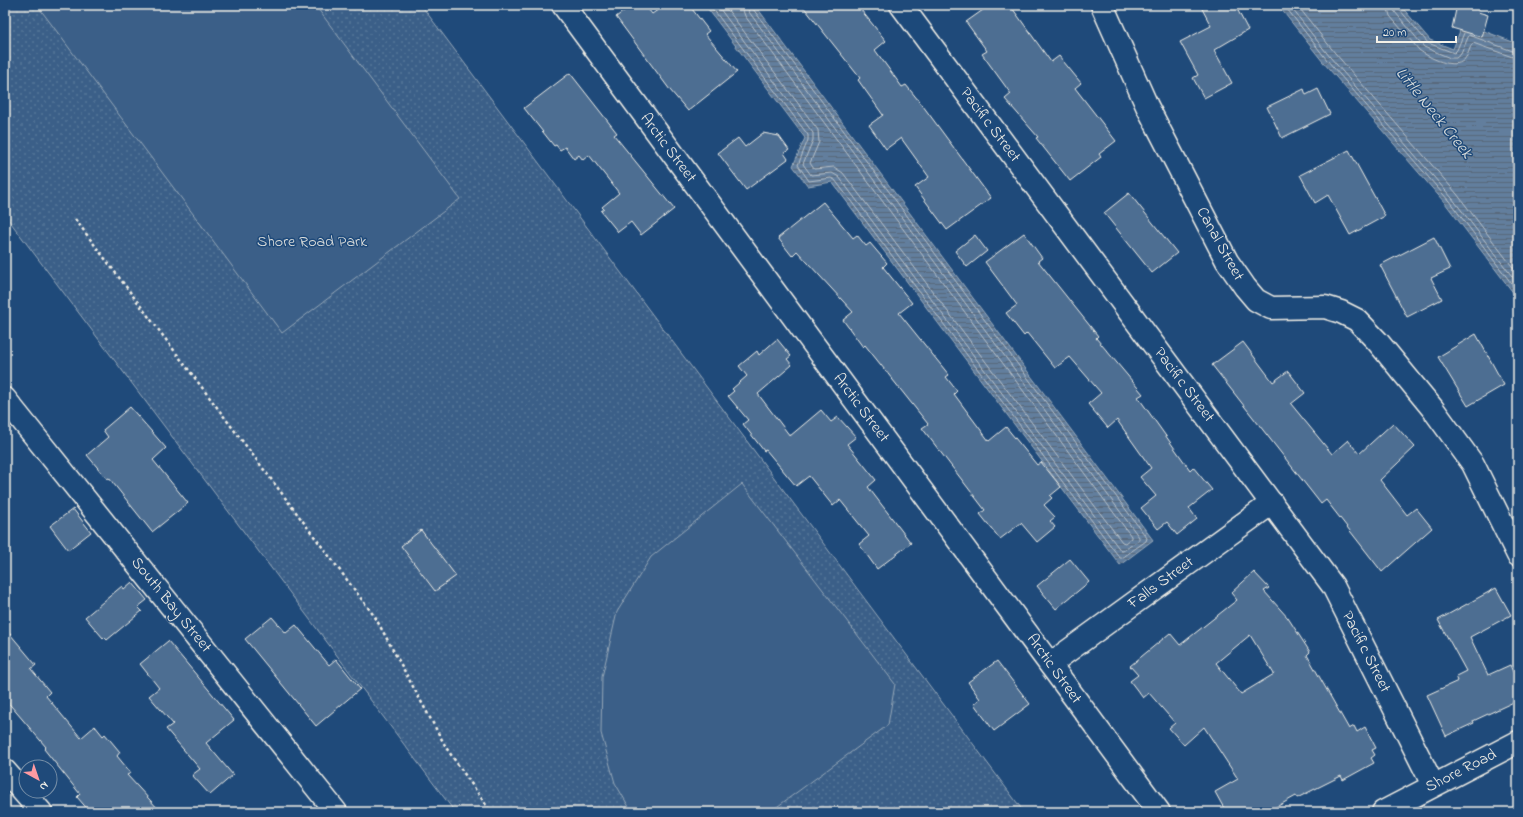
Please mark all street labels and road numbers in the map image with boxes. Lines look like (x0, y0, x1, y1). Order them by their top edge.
street label: Pacific Street (954, 82, 1027, 168)
street label: Arctic Street (634, 108, 703, 188)
street label: Canal Street (1190, 203, 1250, 286)
street label: Pacific Street (1148, 342, 1221, 428)
street label: Arctic Street (827, 368, 896, 448)
street label: Falls Street (1122, 550, 1200, 616)
street label: South Bay Street (125, 552, 218, 659)
street label: Pacific Street (1335, 607, 1397, 698)
street label: Arctic Street (1020, 629, 1088, 710)
street label: Shore Road (1421, 743, 1501, 799)

